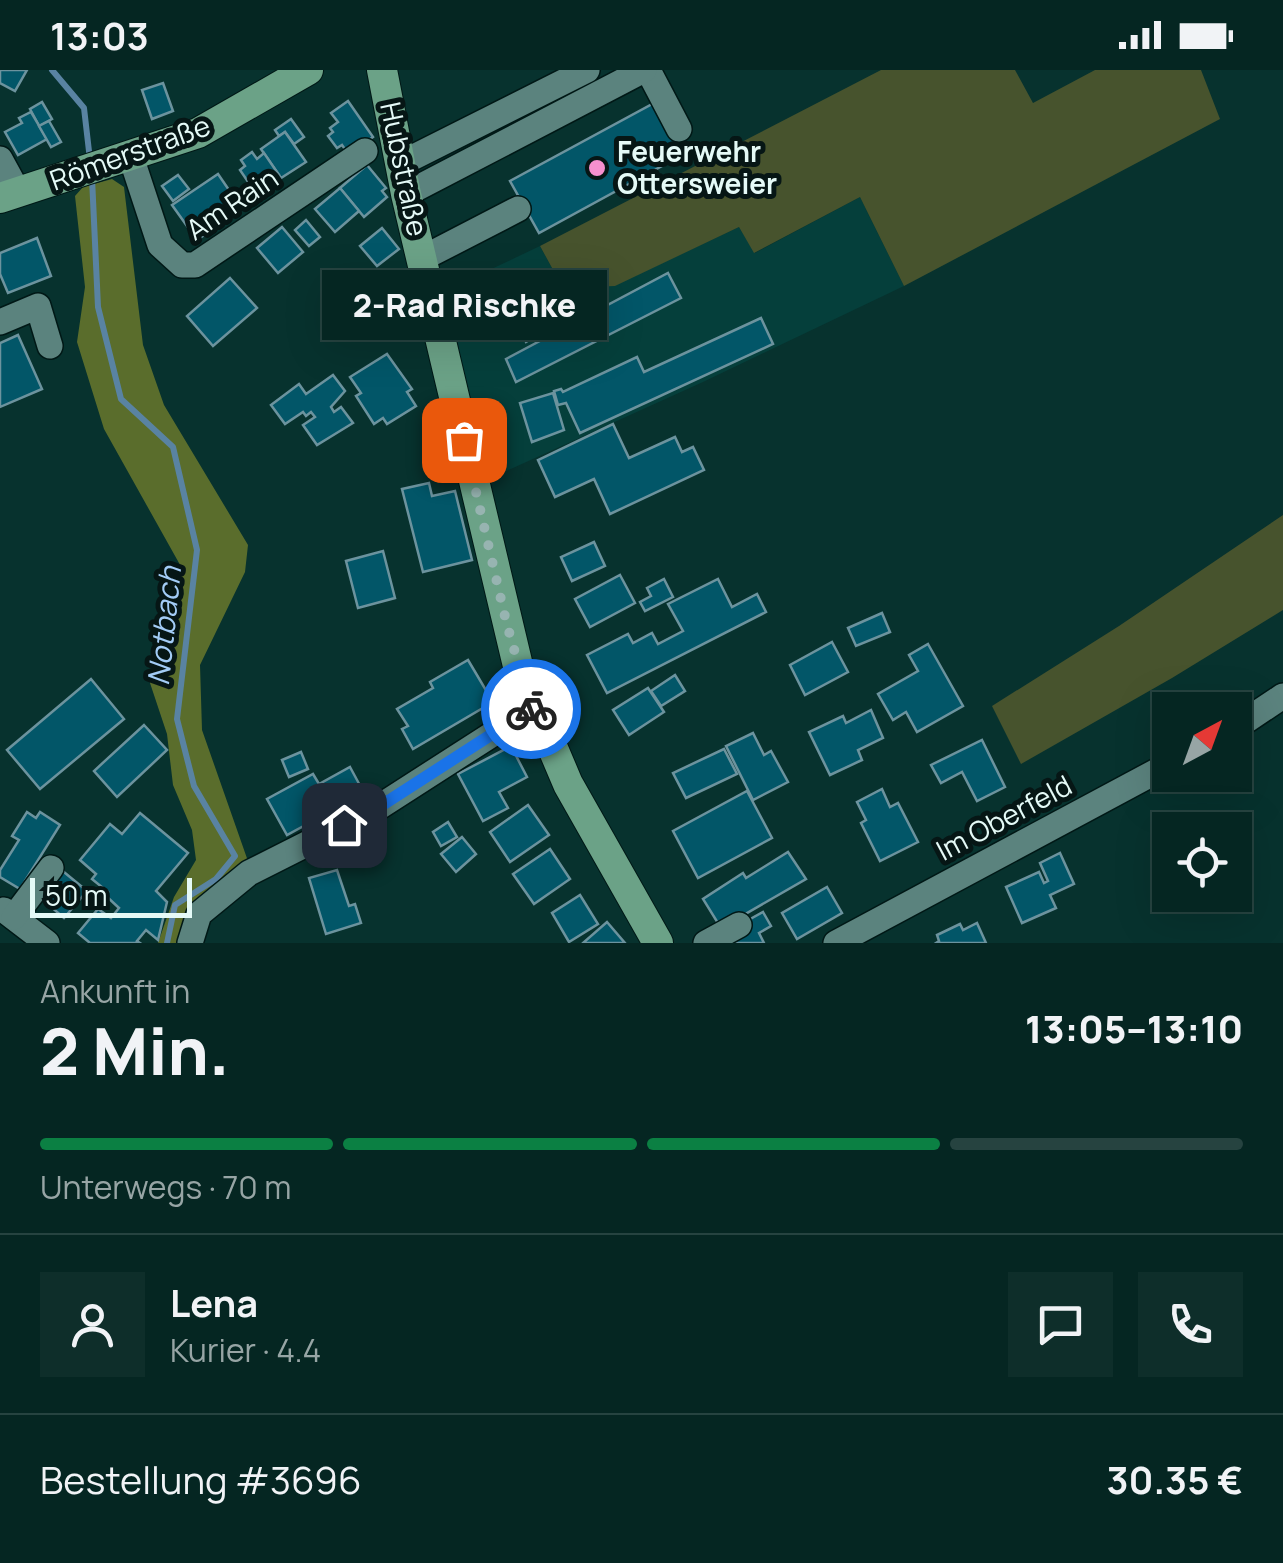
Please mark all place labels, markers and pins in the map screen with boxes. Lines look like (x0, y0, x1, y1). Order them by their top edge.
place label: Feuerwehr Ottersweier (617, 132, 777, 202)
marker: Feuerwehr Ottersweier (586, 157, 608, 179)
callout: 2-Rad Rischke (322, 270, 606, 340)
pin (422, 398, 507, 483)
pin (302, 783, 387, 868)

